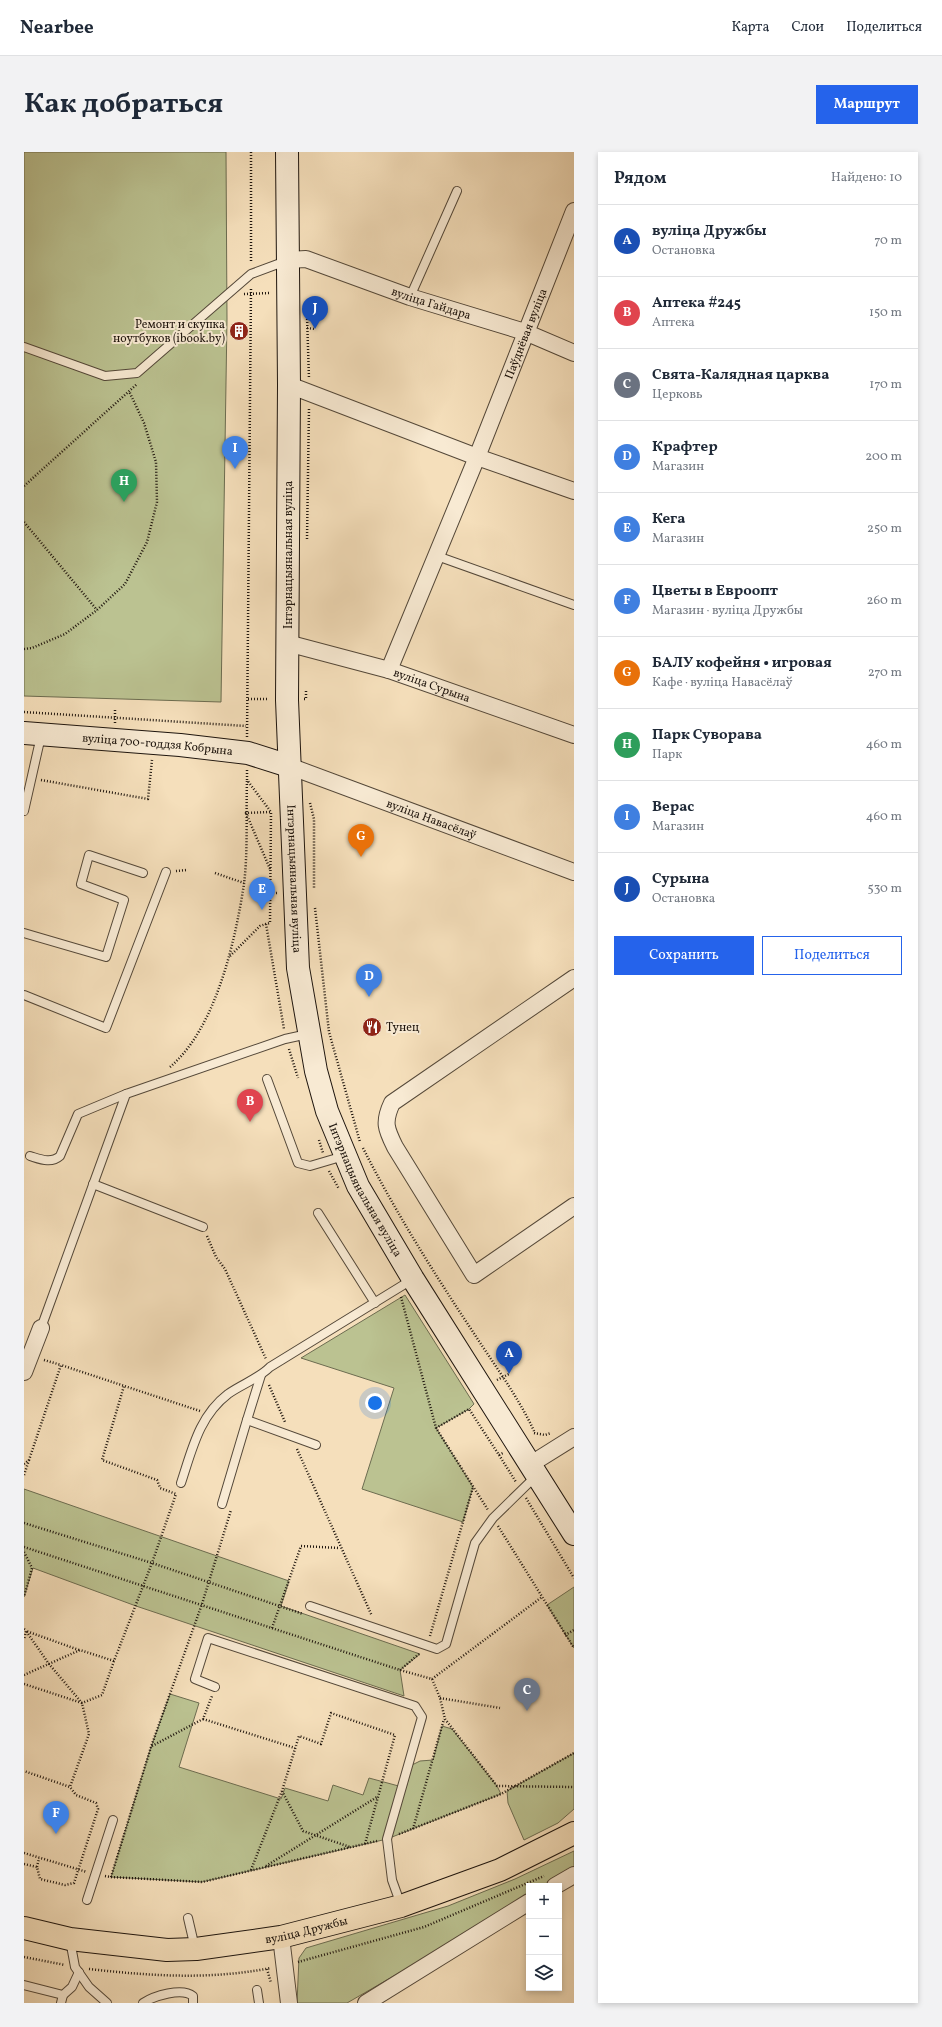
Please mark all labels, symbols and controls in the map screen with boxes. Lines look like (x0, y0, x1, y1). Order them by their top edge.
text: Nearbee (20, 15, 94, 41)
text: Карта (731, 18, 769, 37)
text: Слои (791, 18, 824, 37)
text: Поделиться (846, 18, 922, 37)
text: Как добраться (24, 85, 223, 124)
button: Маршрут (816, 85, 918, 124)
text: Рядом (614, 167, 667, 190)
text: Найдено: 10 (831, 169, 902, 187)
text: вуліца Дружбы (652, 221, 767, 242)
text: A (622, 232, 632, 250)
text: 70 m (874, 232, 902, 250)
text: Остановка (652, 242, 715, 260)
street label: вуліца Гайдара (389, 284, 473, 324)
street label: Паўднёвая вуліца (501, 286, 552, 382)
text: Аптека #245 (652, 293, 741, 314)
pin: J (302, 296, 328, 329)
text: B (623, 304, 631, 322)
text: 150 m (869, 304, 902, 322)
text: Аптека (652, 314, 695, 332)
place label: Ремонт и скупка ноутбуков (ibook.by) (113, 317, 226, 347)
building icon: Ремонт и скупка ноутбуков (ibook.by) (228, 320, 250, 342)
text: Свята-Калядная царква (652, 365, 829, 386)
text: C (623, 376, 631, 394)
text: 170 m (869, 376, 902, 394)
text: Церковь (652, 386, 703, 404)
pin: I (222, 436, 248, 469)
text: Крафтер (652, 437, 718, 458)
text: D (622, 448, 632, 466)
text: 200 m (865, 448, 902, 466)
text: Магазин (652, 458, 704, 476)
pin: H (111, 469, 137, 502)
street label: Інтэрнацыянальная вуліца (281, 481, 297, 629)
text: Кега (652, 509, 685, 530)
text: E (623, 520, 631, 538)
text: 250 m (867, 520, 902, 538)
text: Магазин (652, 530, 704, 548)
text: Цветы в Евроопт (652, 581, 778, 602)
text: F (623, 592, 631, 610)
text: 260 m (867, 592, 902, 610)
text: Магазин · вуліца Дружбы (652, 602, 803, 620)
text: БАЛУ кофейня • игровая (652, 653, 832, 674)
text: G (622, 664, 632, 682)
text: 270 m (868, 664, 902, 682)
street label: вуліца Сурына (391, 665, 472, 707)
text: Кафе · вуліца Навасёлаў (652, 674, 792, 692)
text: Парк Суворава (652, 725, 762, 746)
street label: вуліца 700-годдзя Кобрына (82, 730, 234, 760)
text: H (622, 736, 632, 754)
text: 460 m (866, 736, 902, 754)
text: Парк (652, 746, 682, 764)
street label: вуліца Навасёлаў (384, 796, 479, 844)
text: Верас (652, 797, 694, 818)
street label: Інтэрнацыянальная вуліца (282, 804, 304, 953)
text: I (625, 808, 629, 826)
text: 460 m (866, 808, 902, 826)
text: Магазин (652, 818, 704, 836)
pin: G (348, 824, 374, 857)
text: Сурына (652, 869, 709, 890)
pin: E (249, 877, 275, 910)
text: J (625, 880, 629, 898)
text: 530 m (867, 880, 902, 898)
text: Остановка (652, 890, 715, 908)
button: Сохранить (614, 936, 754, 975)
button: Поделиться (762, 936, 902, 975)
pin: D (356, 964, 382, 997)
restaurant icon: Тунец (361, 1016, 383, 1038)
place label: Тунец (386, 1020, 420, 1036)
pin: B (237, 1089, 263, 1122)
street label: Інтэрнацыянальная вуліца (324, 1121, 405, 1260)
pin: A (496, 1341, 522, 1374)
your location (365, 1393, 385, 1413)
pin: C (514, 1678, 540, 1711)
pin: F (43, 1801, 69, 1834)
map controls (526, 1883, 562, 1991)
button: + (526, 1883, 562, 1919)
street label: вуліца Дружбы (264, 1913, 350, 1948)
button: − (526, 1919, 562, 1955)
button: layers (526, 1955, 562, 1991)

